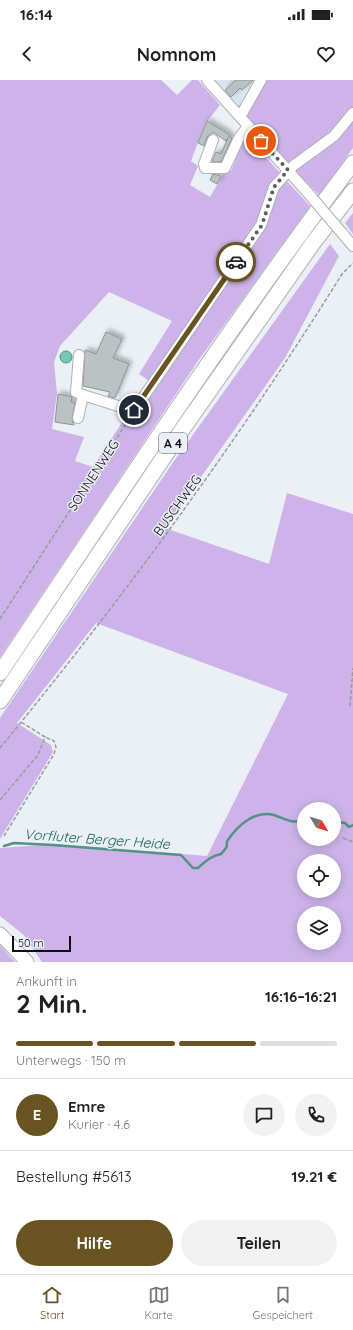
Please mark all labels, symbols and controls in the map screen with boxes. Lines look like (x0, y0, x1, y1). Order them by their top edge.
text: 16:14 (20, 5, 53, 24)
icon: back (16, 43, 38, 65)
text: Nomnom (137, 43, 216, 66)
icon: heart (315, 43, 337, 65)
pin (244, 124, 278, 158)
icon: bag (250, 130, 272, 152)
courier (216, 242, 256, 282)
icon: car (225, 251, 247, 273)
pin (117, 393, 151, 427)
icon: home (123, 399, 145, 421)
road number: A 4 (159, 433, 187, 453)
street label: SONNENWEG (64, 436, 122, 514)
street label: BUSCHWEG (149, 471, 205, 539)
north arrow (297, 802, 341, 846)
map controls (297, 802, 341, 950)
water label: Vorfluter Berger Heide (24, 825, 172, 853)
button: locate (297, 854, 341, 898)
button: layers (297, 906, 341, 950)
scale bar (12, 934, 71, 953)
text: 50 m (18, 936, 44, 950)
text: Ankunft in (16, 973, 77, 989)
text: 2 Min. (16, 987, 87, 1020)
text: 16:16–16:21 (265, 987, 337, 1006)
text: Unterwegs · 150 m (16, 1052, 126, 1068)
button: chat (243, 1094, 285, 1136)
button: phone (295, 1094, 337, 1136)
text: Emre (68, 1097, 105, 1116)
text: E (33, 1105, 41, 1124)
text: Kurier · 4.6 (68, 1116, 130, 1132)
text: Bestellung #5613 (16, 1167, 132, 1186)
text: 19.21 € (292, 1167, 337, 1186)
button: Hilfe (16, 1220, 173, 1266)
button: Teilen (181, 1220, 337, 1266)
tab: Start (40, 1284, 65, 1322)
tab: Karte (144, 1284, 173, 1322)
tab: Gespeichert (253, 1284, 313, 1322)

